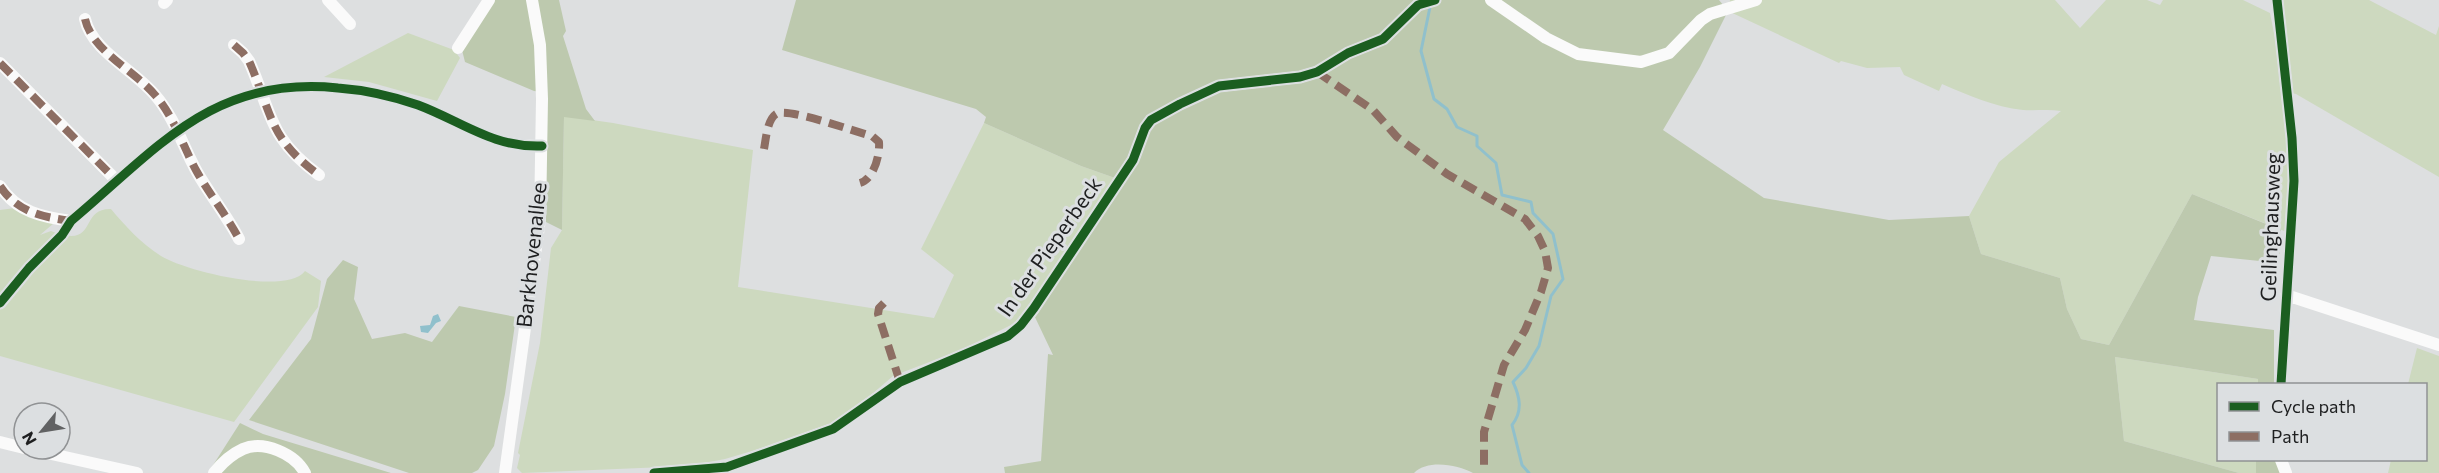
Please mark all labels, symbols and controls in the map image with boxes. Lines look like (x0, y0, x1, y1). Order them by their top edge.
street label: Geilinghausweg (2254, 152, 2285, 302)
street label: In der Pieperbeck (991, 172, 1106, 321)
street label: Barkhovenallee (510, 181, 551, 329)
legend (2217, 383, 2427, 461)
text: Cycle path (2271, 395, 2356, 417)
north arrow (12, 401, 72, 461)
text: Path (2271, 425, 2309, 447)
text: N (17, 429, 40, 449)

